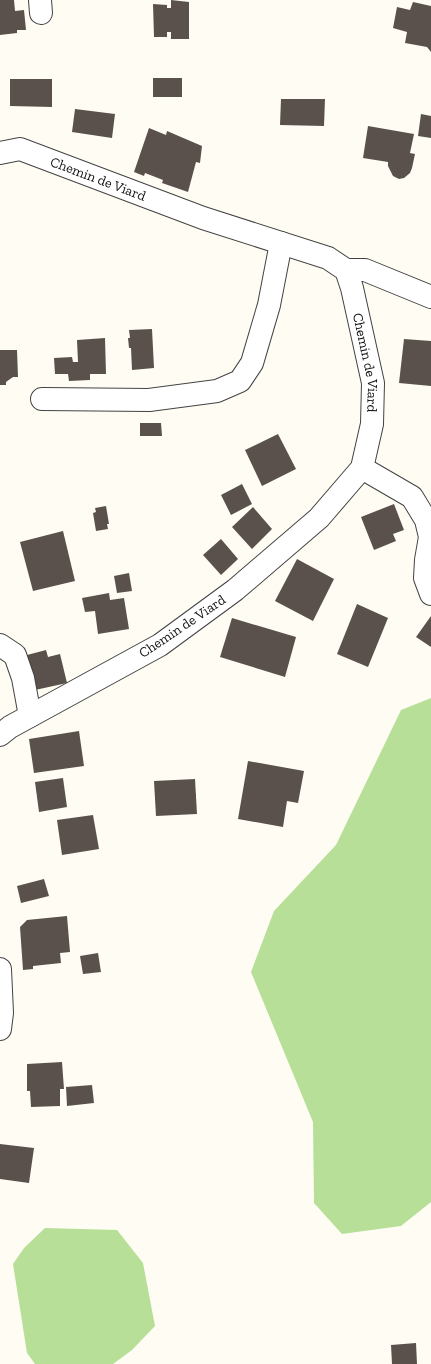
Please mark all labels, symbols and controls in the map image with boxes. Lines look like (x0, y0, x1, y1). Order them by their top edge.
street label: Chemin de Viard (48, 153, 148, 205)
street label: Chemin de Viard (349, 311, 381, 413)
street label: Chemin de Viard (136, 591, 229, 662)

